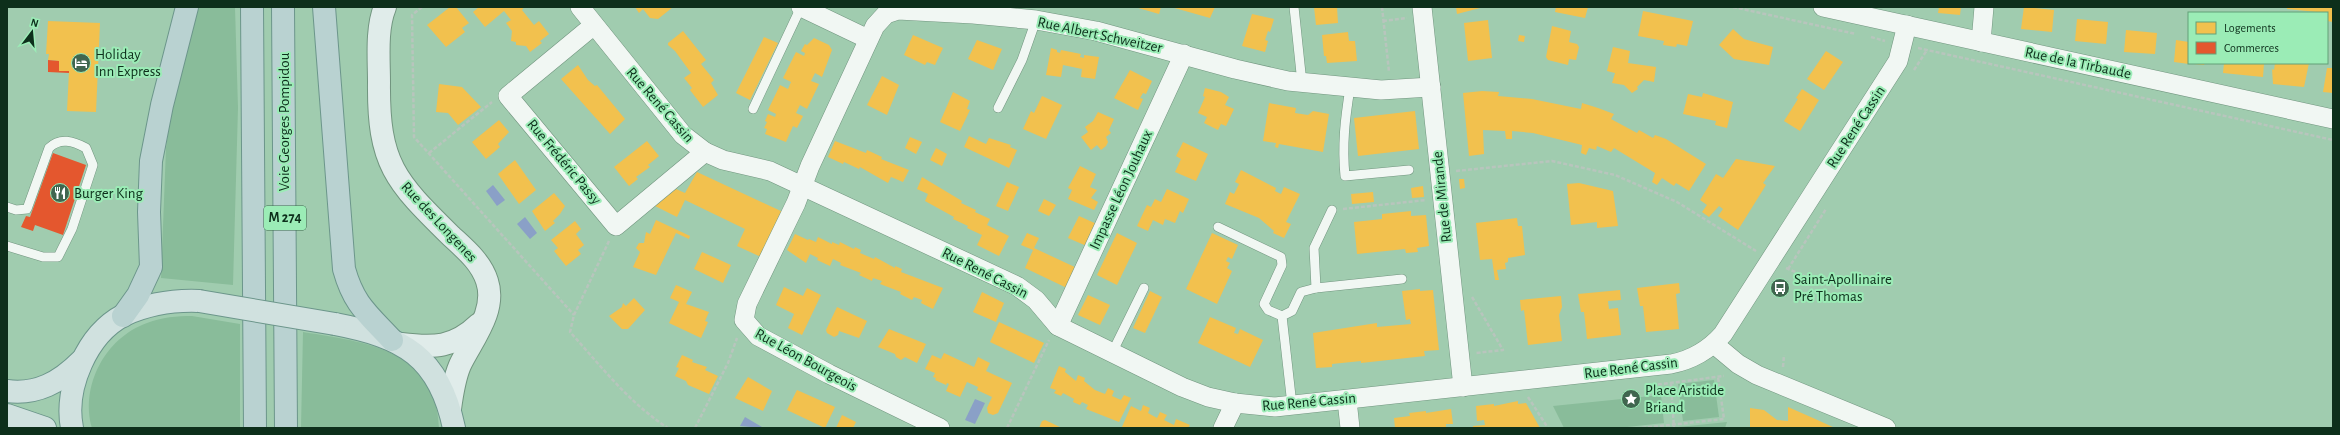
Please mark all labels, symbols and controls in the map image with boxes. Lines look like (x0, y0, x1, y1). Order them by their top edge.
north arrow (12, 12, 52, 52)
legend (2188, 12, 2328, 64)
street label: Rue Albert Schweitzer (1036, 14, 1164, 56)
text: N (29, 17, 40, 29)
text: Logements (2224, 22, 2276, 34)
text: Commerces (2224, 42, 2279, 54)
street label: Rue de la Tirbaude (2024, 44, 2133, 82)
place label: Holiday Inn Express (95, 47, 161, 79)
hotel icon: Holiday Inn Express (70, 52, 92, 74)
street label: Voie Georges Pompidou (277, 52, 292, 191)
street label: Rue René Cassin (623, 65, 697, 145)
street label: Rue René Cassin (1824, 83, 1888, 171)
street label: Rue Frédéric Passy (524, 117, 604, 208)
street label: Impasse Léon Jouhaux (1087, 128, 1155, 252)
street label: Rue de Mirande (1430, 151, 1454, 243)
street label: Rue des Longenes (398, 179, 480, 265)
restaurant icon: Burger King (49, 182, 71, 204)
place label: Burger King (74, 186, 144, 201)
road number: M 274 (264, 206, 306, 230)
street label: Rue René Cassin (940, 245, 1030, 301)
place label: Saint-Apollinaire Pré Thomas (1794, 272, 1892, 304)
bus stop icon: Saint-Apollinaire Pré Thomas (1769, 277, 1791, 299)
street label: Rue Léon Bourgeois (753, 326, 859, 394)
street label: Rue René Cassin (1583, 355, 1679, 381)
place label: Place Aristide Briand (1645, 383, 1724, 415)
place icon: Place Aristide Briand (1620, 388, 1642, 410)
street label: Rue René Cassin (1261, 390, 1357, 414)

